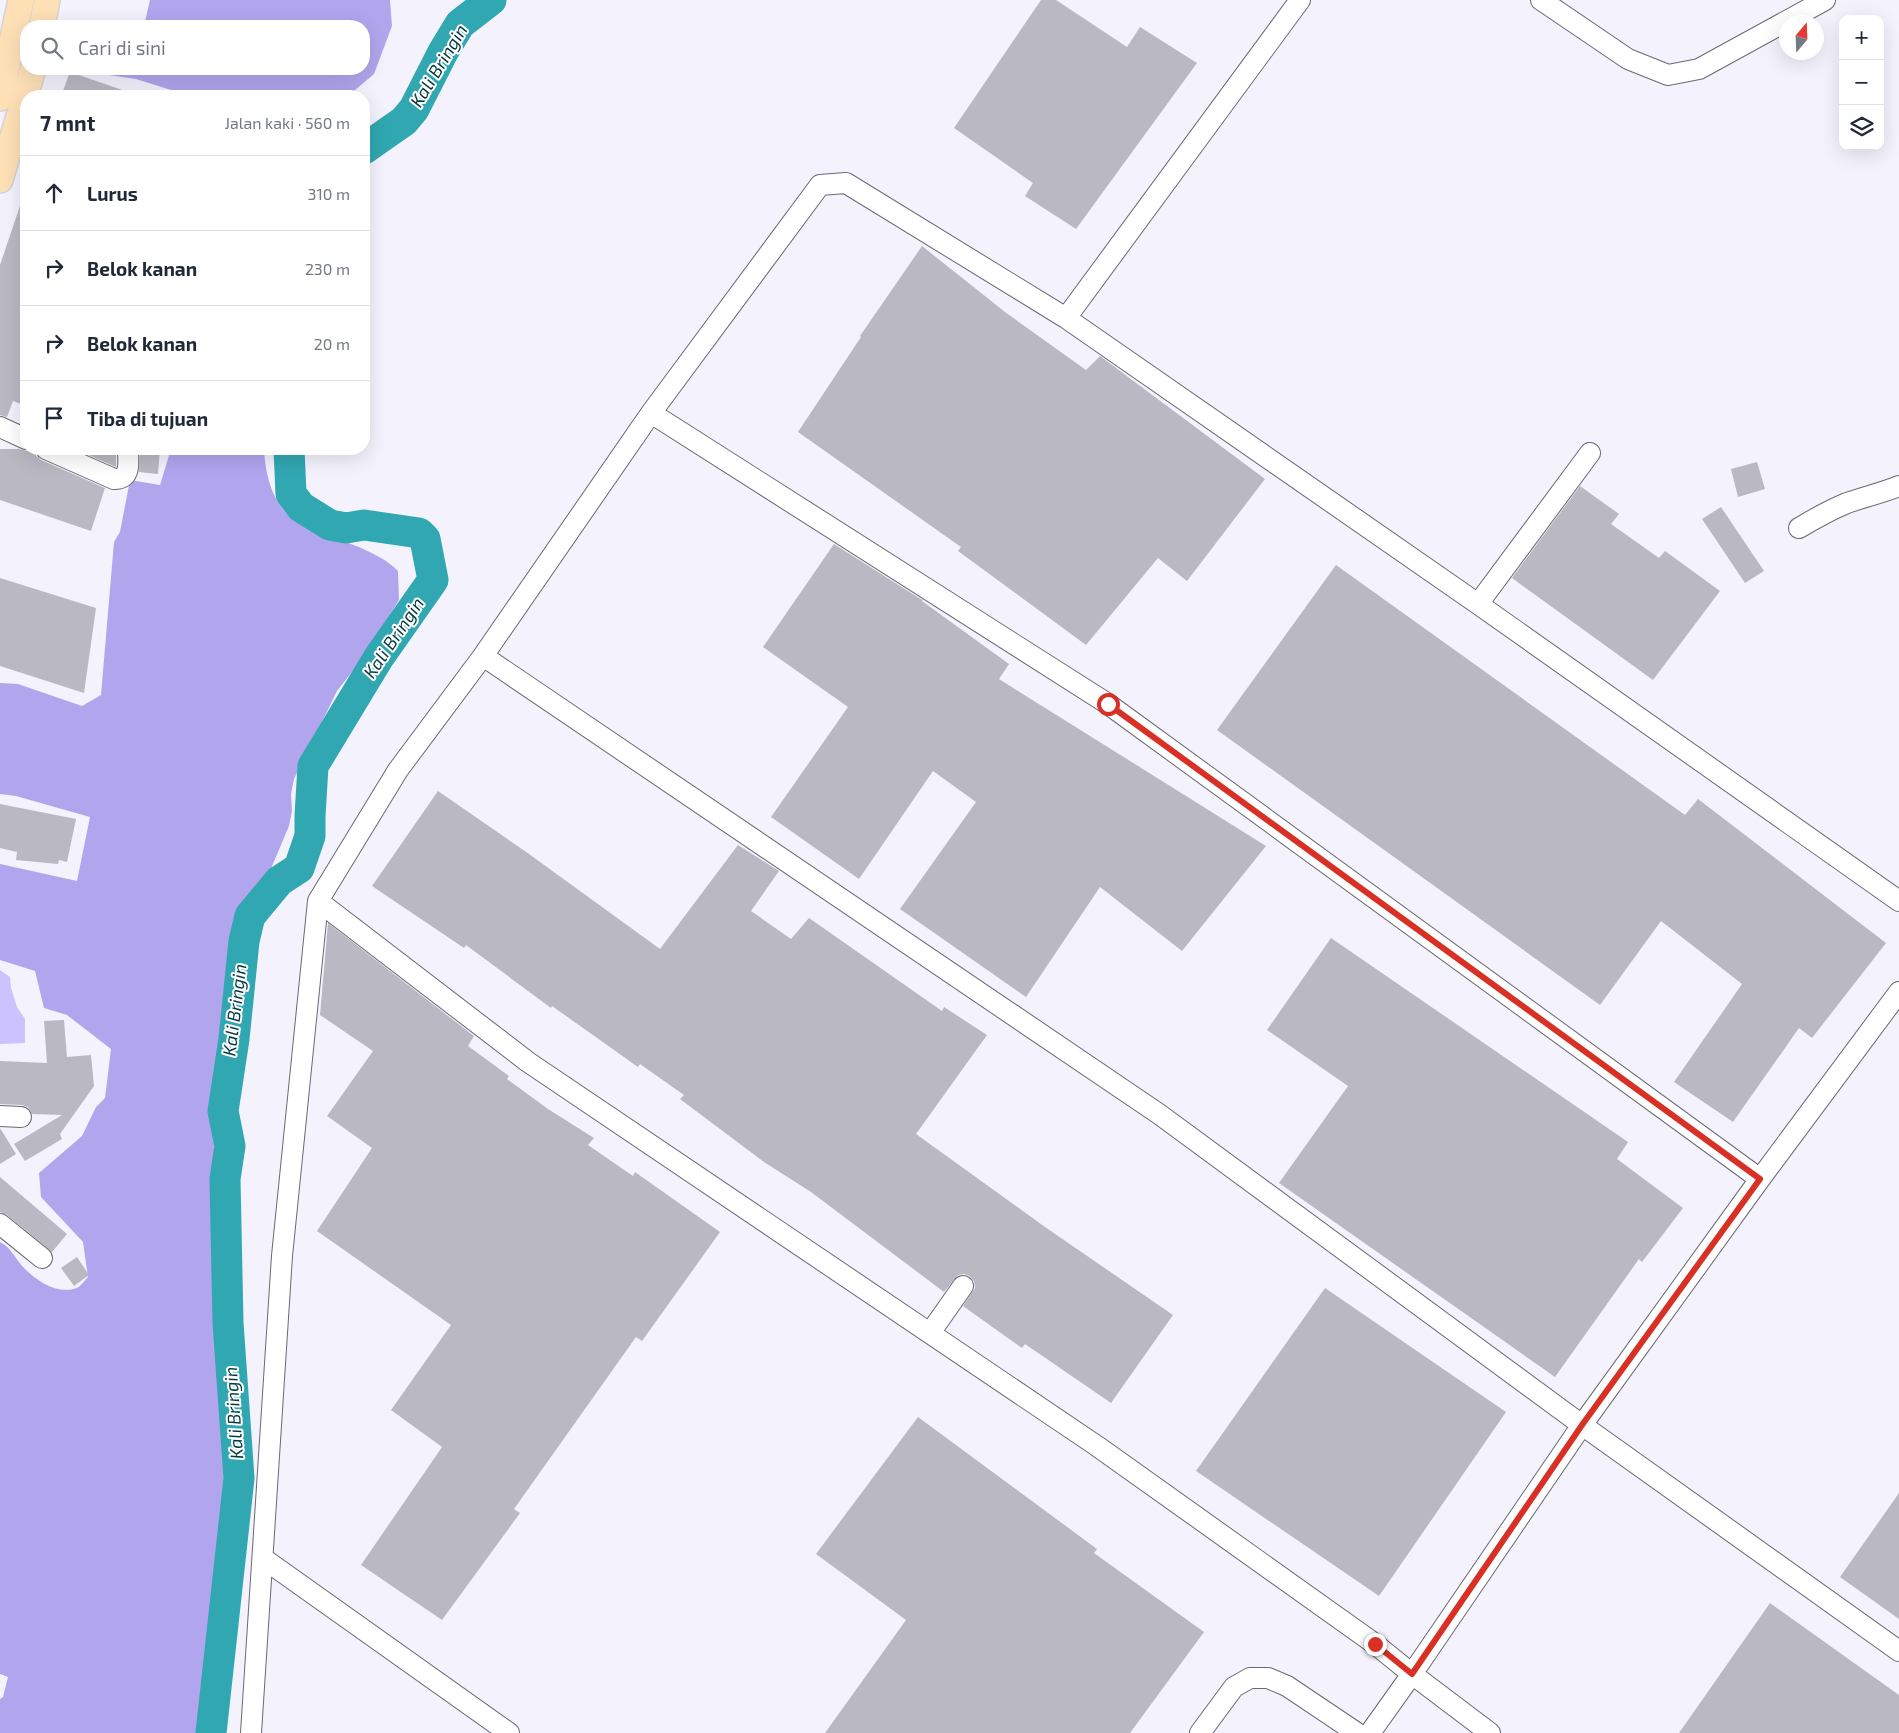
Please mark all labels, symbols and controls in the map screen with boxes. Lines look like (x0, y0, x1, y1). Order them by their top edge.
north arrow (1779, 15, 1824, 60)
map controls (1839, 15, 1884, 150)
button: + (1839, 15, 1884, 60)
search box (20, 20, 370, 75)
water label: Kali Bringin (405, 20, 471, 111)
icon: search (38, 34, 66, 62)
text: Cari di sini (78, 36, 166, 59)
button: − (1839, 60, 1884, 105)
button: layers (1839, 105, 1884, 150)
text: 7 mnt (40, 110, 95, 135)
text: Jalan kaki · 560 m (224, 113, 350, 132)
icon: ahead (40, 179, 68, 207)
text: Lurus (87, 182, 138, 205)
text: 310 m (308, 184, 350, 203)
icon: right (40, 254, 68, 282)
text: Belok kanan (87, 257, 197, 280)
text: 230 m (305, 259, 350, 278)
icon: right (40, 329, 68, 357)
text: Belok kanan (87, 332, 197, 355)
text: 20 m (314, 334, 350, 353)
icon: arrive (40, 404, 68, 432)
text: Tiba di tujuan (87, 407, 208, 430)
water label: Kali Bringin (358, 593, 428, 682)
route start (1097, 693, 1120, 716)
water label: Kali Bringin (217, 963, 251, 1057)
water label: Kali Bringin (219, 1366, 247, 1460)
route end (1364, 1633, 1387, 1656)

